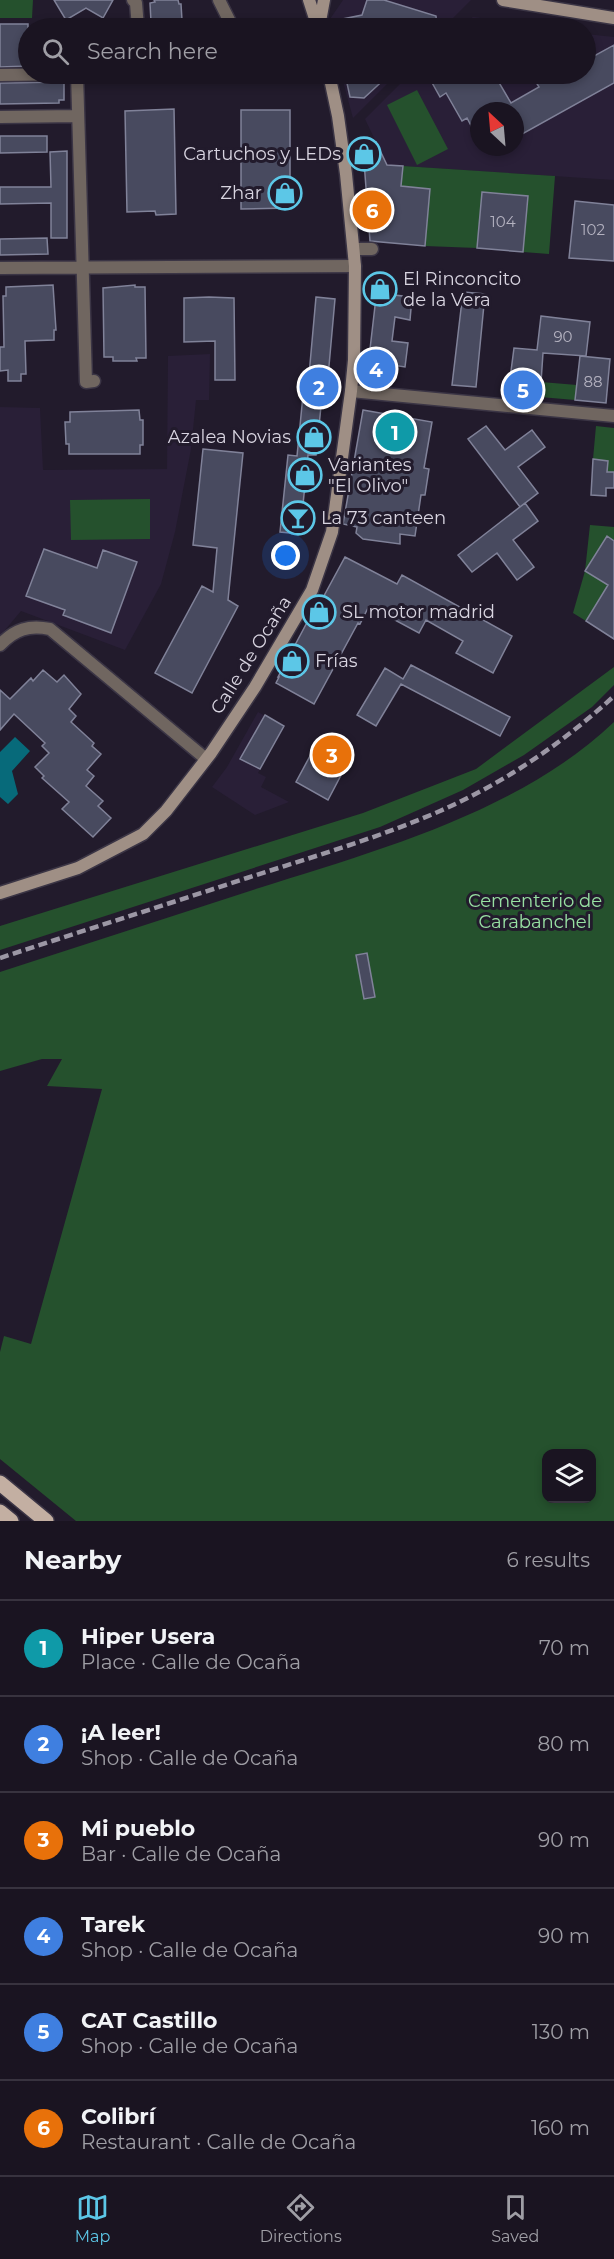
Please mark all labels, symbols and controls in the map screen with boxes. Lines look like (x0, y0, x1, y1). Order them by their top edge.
search box (18, 18, 596, 84)
icon: search (39, 35, 72, 68)
text: Search here (87, 38, 218, 65)
north arrow (470, 102, 524, 156)
shop icon: Cartuchos y LEDs (346, 136, 382, 172)
place label: Cartuchos y LEDs (183, 143, 341, 165)
shop icon: Zhar (267, 175, 303, 211)
place label: Zhar (220, 182, 262, 204)
pin: 6 (352, 188, 392, 232)
house number: 104 (490, 212, 516, 231)
house number: 102 (581, 220, 605, 239)
place label: El Rinconcito de la Vera (403, 268, 521, 311)
shop icon: El Rinconcito de la Vera (362, 271, 398, 307)
house number: 90 (553, 327, 573, 346)
pin: 4 (356, 346, 395, 392)
pin: 2 (300, 364, 338, 410)
pin: 5 (504, 368, 542, 412)
house number: 88 (583, 372, 603, 391)
pin: 1 (376, 410, 414, 454)
shop icon: Azalea Novias (296, 419, 332, 455)
place label: Azalea Novias (168, 426, 291, 448)
place label: Variantes "El Olivo" (328, 454, 412, 497)
shop icon: Variantes "El Olivo" (287, 457, 323, 493)
bar icon: La 73 canteen (280, 500, 316, 536)
place label: La 73 canteen (321, 507, 446, 529)
your location (271, 541, 300, 570)
street label: Calle de Ocaña (206, 592, 296, 718)
shop icon: SL motor madrid (301, 594, 337, 630)
place label: SL motor madrid (342, 601, 495, 623)
shop icon: Frías (274, 643, 310, 679)
place label: Frías (315, 650, 358, 672)
pin: 3 (312, 732, 352, 777)
park label: Cementerio de Carabanchel (468, 890, 602, 933)
map controls (542, 1449, 596, 1503)
button: layers (542, 1449, 596, 1503)
text: Nearby (24, 1544, 121, 1576)
text: 6 results (506, 1548, 590, 1572)
text: Hiper Usera (81, 1623, 215, 1650)
text: 1 (40, 1636, 47, 1660)
text: 70 m (539, 1636, 590, 1660)
text: Place · Calle de Ocaña (81, 1650, 301, 1674)
text: ¡A leer! (81, 1719, 161, 1746)
text: 2 (38, 1732, 49, 1756)
text: 80 m (538, 1732, 590, 1756)
text: Shop · Calle de Ocaña (81, 1746, 298, 1770)
text: Mi pueblo (81, 1815, 195, 1842)
text: 3 (38, 1828, 49, 1852)
text: 90 m (538, 1828, 590, 1852)
text: Bar · Calle de Ocaña (81, 1842, 281, 1866)
text: Tarek (81, 1911, 145, 1938)
text: 4 (37, 1924, 50, 1948)
text: 90 m (538, 1924, 590, 1948)
text: Shop · Calle de Ocaña (81, 1938, 298, 1962)
text: CAT Castillo (81, 2007, 217, 2034)
text: 5 (38, 2020, 49, 2044)
text: 130 m (532, 2020, 590, 2044)
text: Shop · Calle de Ocaña (81, 2034, 298, 2058)
text: Colibrí (81, 2103, 155, 2130)
text: 6 (37, 2116, 50, 2140)
text: 160 m (531, 2116, 590, 2140)
text: Restaurant · Calle de Ocaña (81, 2130, 356, 2154)
tab: Map (75, 2191, 110, 2246)
tab: Directions (260, 2191, 342, 2246)
tab: Saved (491, 2191, 539, 2246)

